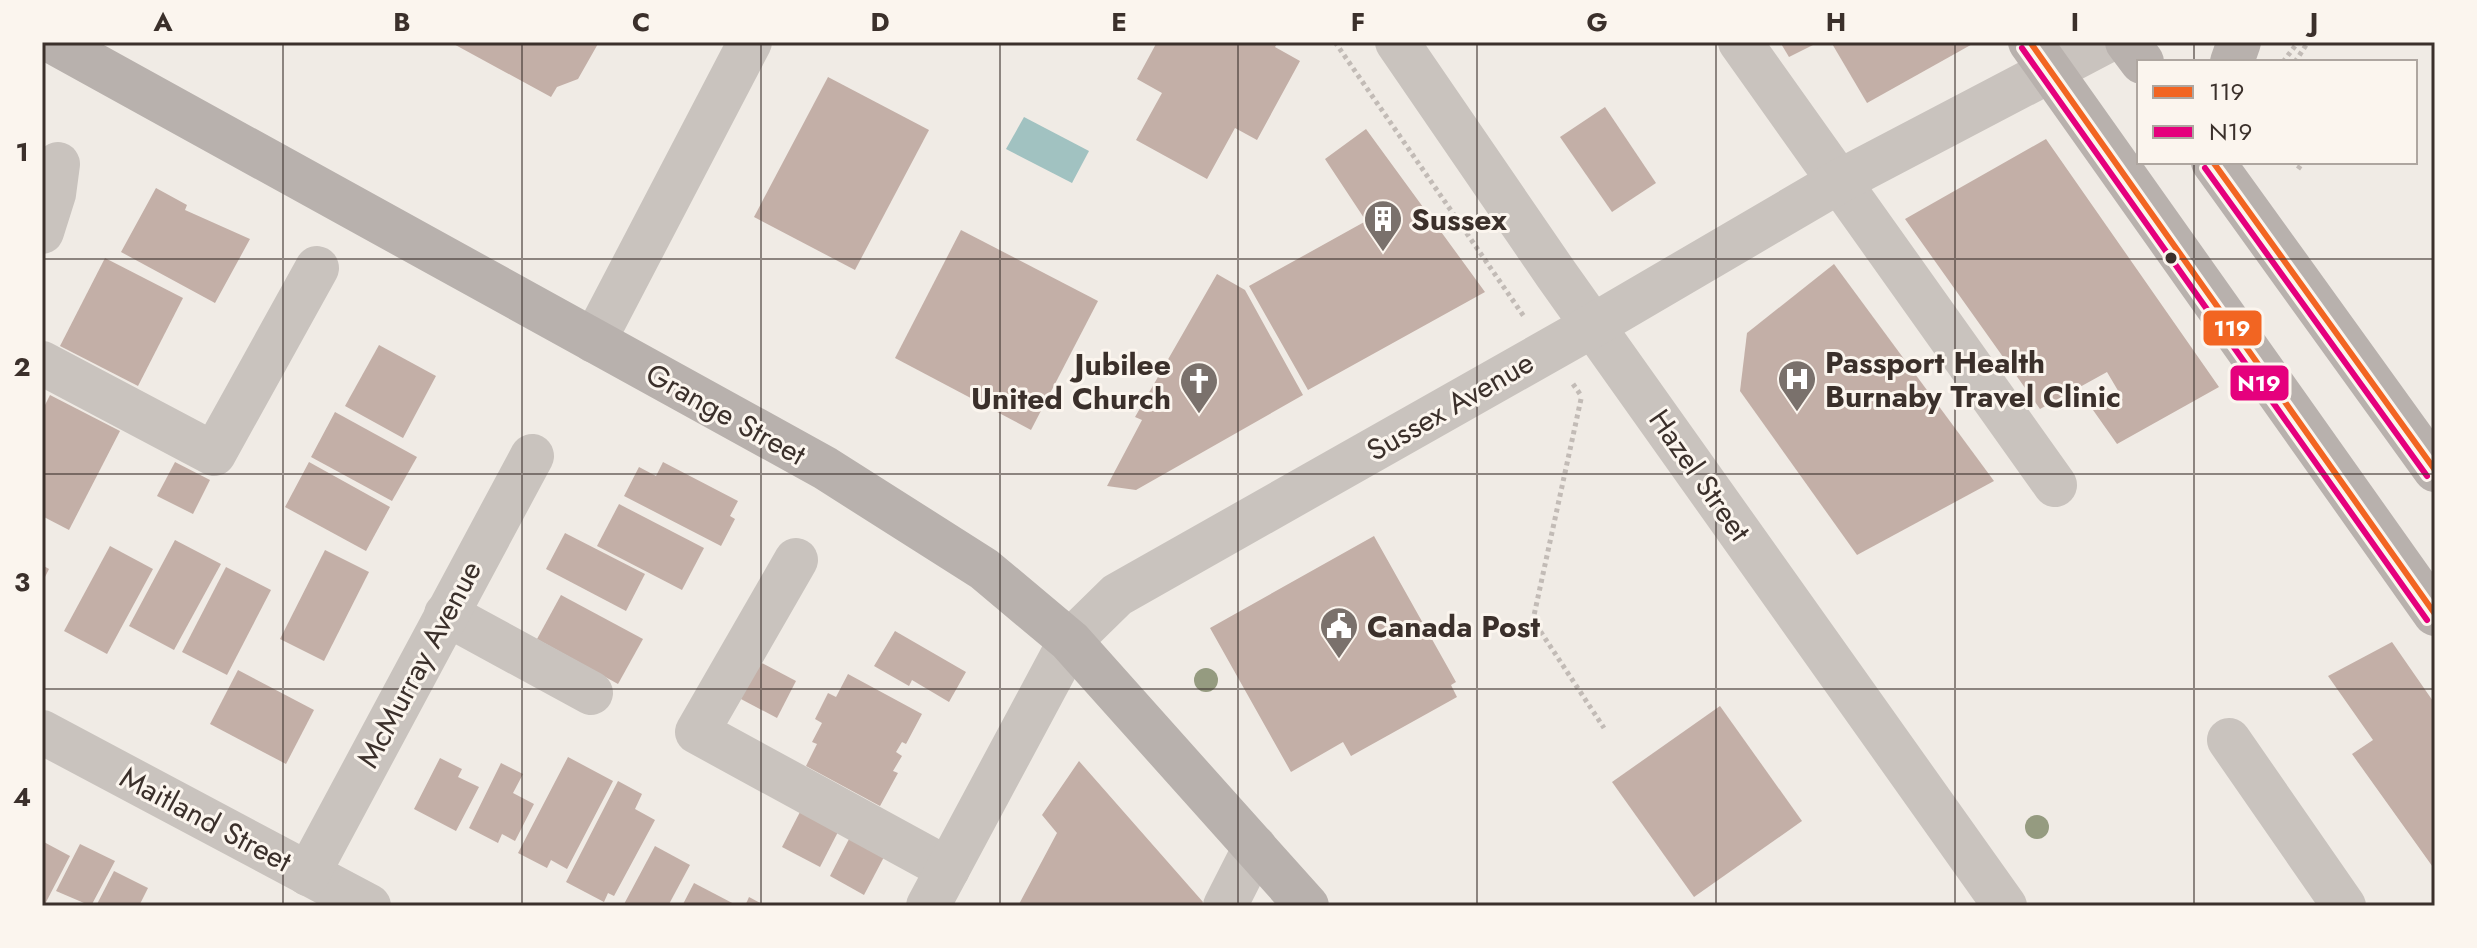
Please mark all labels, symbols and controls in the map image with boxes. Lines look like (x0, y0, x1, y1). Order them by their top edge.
text: A (152, 3, 173, 41)
text: B (393, 3, 411, 41)
text: C (632, 3, 650, 41)
text: D (870, 3, 890, 41)
text: E (1111, 3, 1127, 41)
text: F (1351, 3, 1365, 41)
text: G (1586, 3, 1608, 41)
text: H (1826, 3, 1846, 41)
text: I (2071, 3, 2079, 41)
text: J (2305, 3, 2318, 41)
legend (2137, 60, 2417, 164)
text: 119 (2209, 74, 2244, 109)
text: N19 (2209, 114, 2252, 149)
text: 1 (15, 133, 29, 171)
building icon: Sussex (1362, 198, 1404, 253)
place label: Sussex (1411, 198, 1507, 241)
unlabelled marker (2163, 250, 2179, 266)
line badge: 119 (2202, 309, 2263, 347)
text: 119 (2213, 312, 2251, 344)
street label: Sussex Avenue (1359, 341, 1541, 471)
place label: Passport Health Burnaby Travel Clinic (1825, 341, 2121, 418)
place label: Jubilee United Church (971, 343, 1171, 420)
text: 2 (13, 348, 31, 386)
street label: Grange Street (638, 352, 814, 476)
hospital icon: Passport Health Burnaby Travel Clinic (1776, 358, 1818, 413)
church icon: Jubilee United Church (1178, 360, 1220, 415)
line badge: N19 (2229, 364, 2290, 402)
text: N19 (2237, 367, 2281, 399)
street label: Hazel Street (1639, 400, 1762, 550)
street label: McMurray Avenue (346, 553, 492, 775)
text: 3 (14, 563, 30, 601)
public building icon: Canada Post (1318, 605, 1360, 660)
place label: Canada Post (1367, 605, 1540, 648)
street label: Maitland Street (113, 756, 300, 883)
text: 4 (13, 778, 31, 816)

